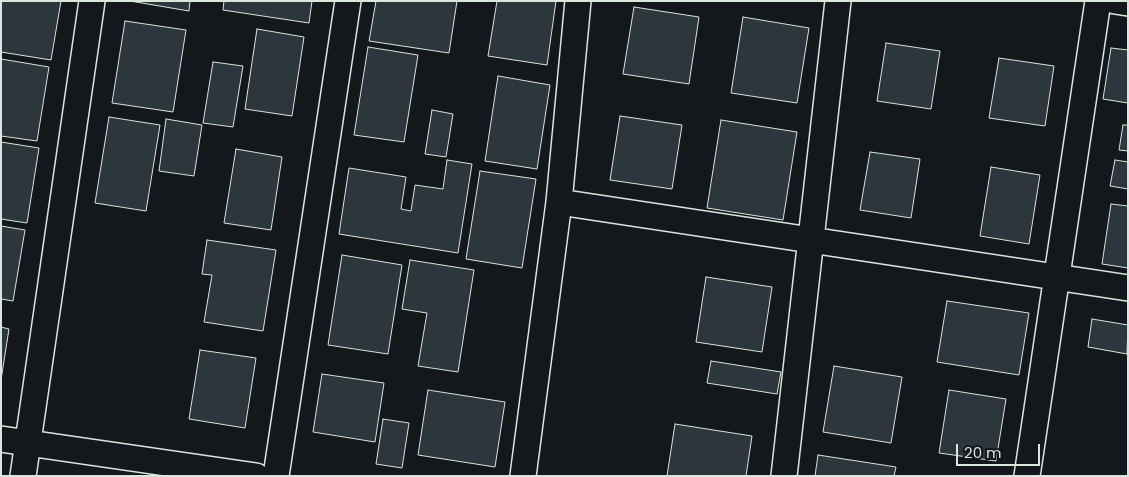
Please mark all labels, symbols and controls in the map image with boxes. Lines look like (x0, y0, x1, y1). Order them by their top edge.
scale bar (959, 434, 1043, 466)
text: 20 m (964, 442, 1002, 463)

